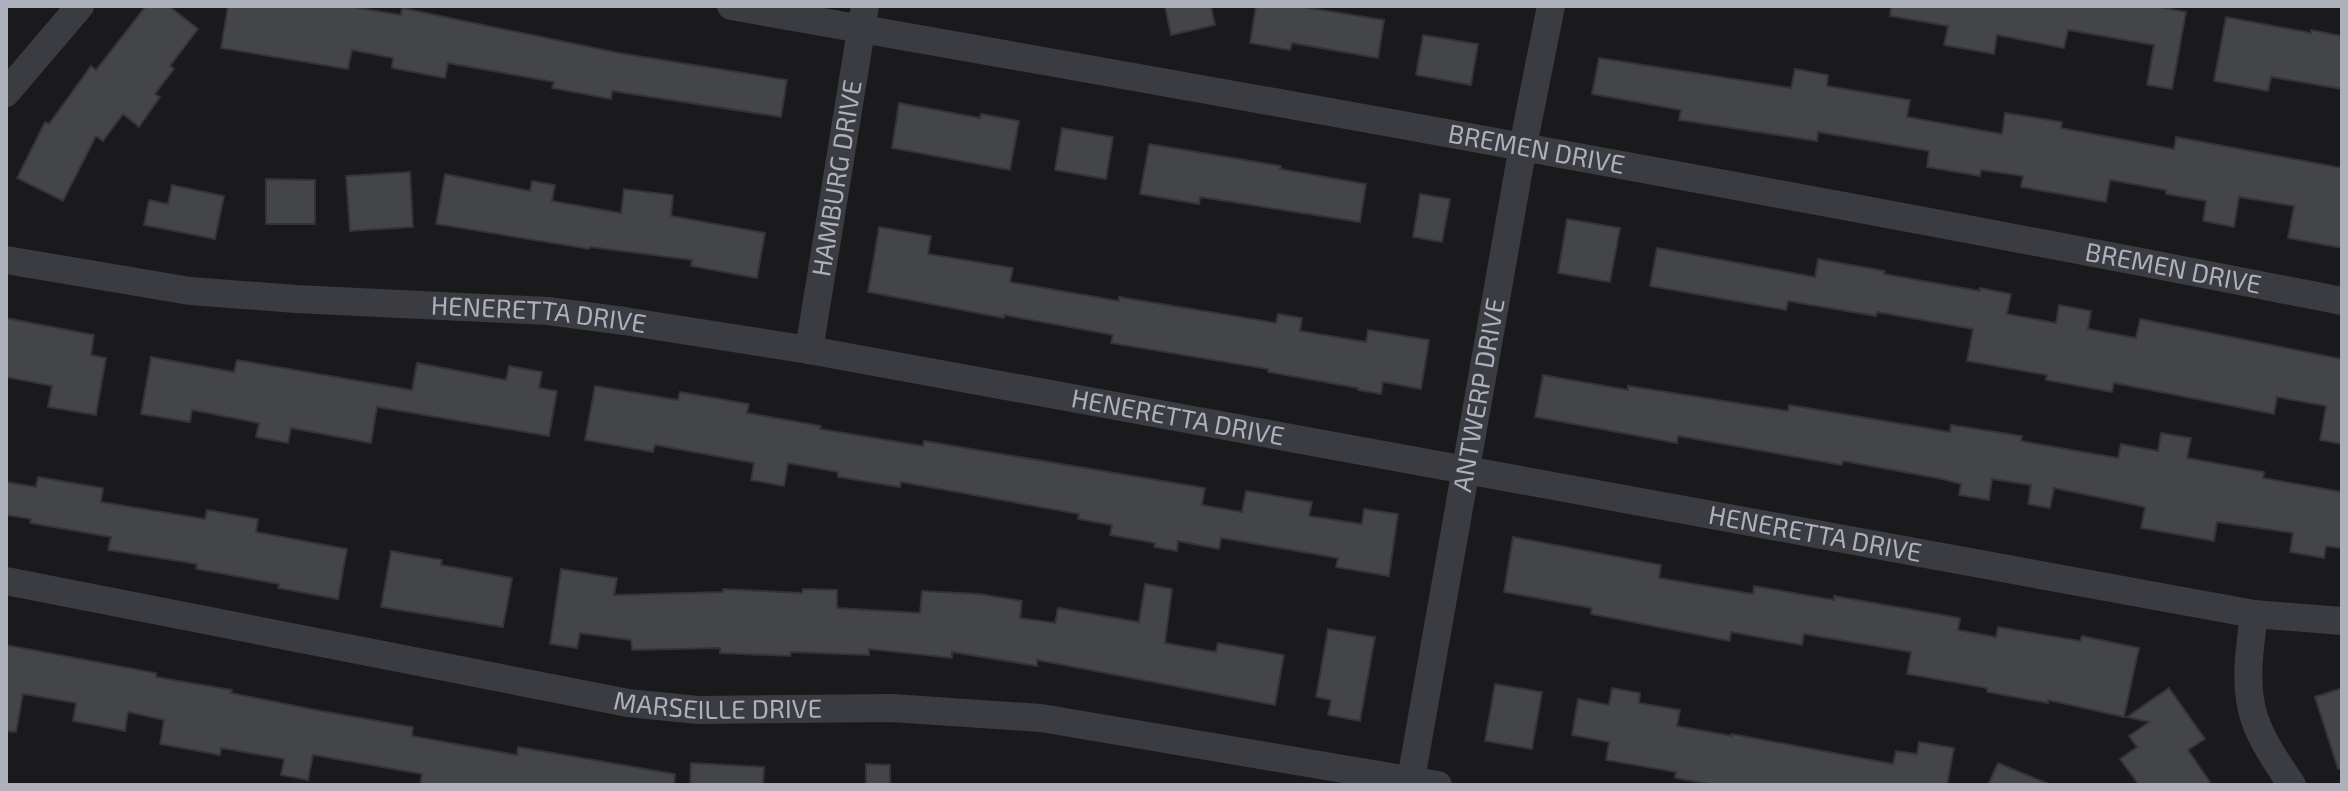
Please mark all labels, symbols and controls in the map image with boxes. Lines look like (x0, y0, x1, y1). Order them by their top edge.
street label: HAMBURG DRIVE (804, 78, 867, 279)
street label: BREMEN DRIVE (1446, 117, 1627, 179)
street label: BREMEN DRIVE (2083, 235, 2264, 299)
street label: HENERETTA DRIVE (430, 288, 649, 338)
street label: ANTWERP DRIVE (1445, 295, 1510, 494)
street label: HENERETTA DRIVE (1069, 381, 1287, 451)
street label: HENERETTA DRIVE (1706, 498, 1925, 567)
street label: MARSEILLE DRIVE (611, 684, 822, 724)

